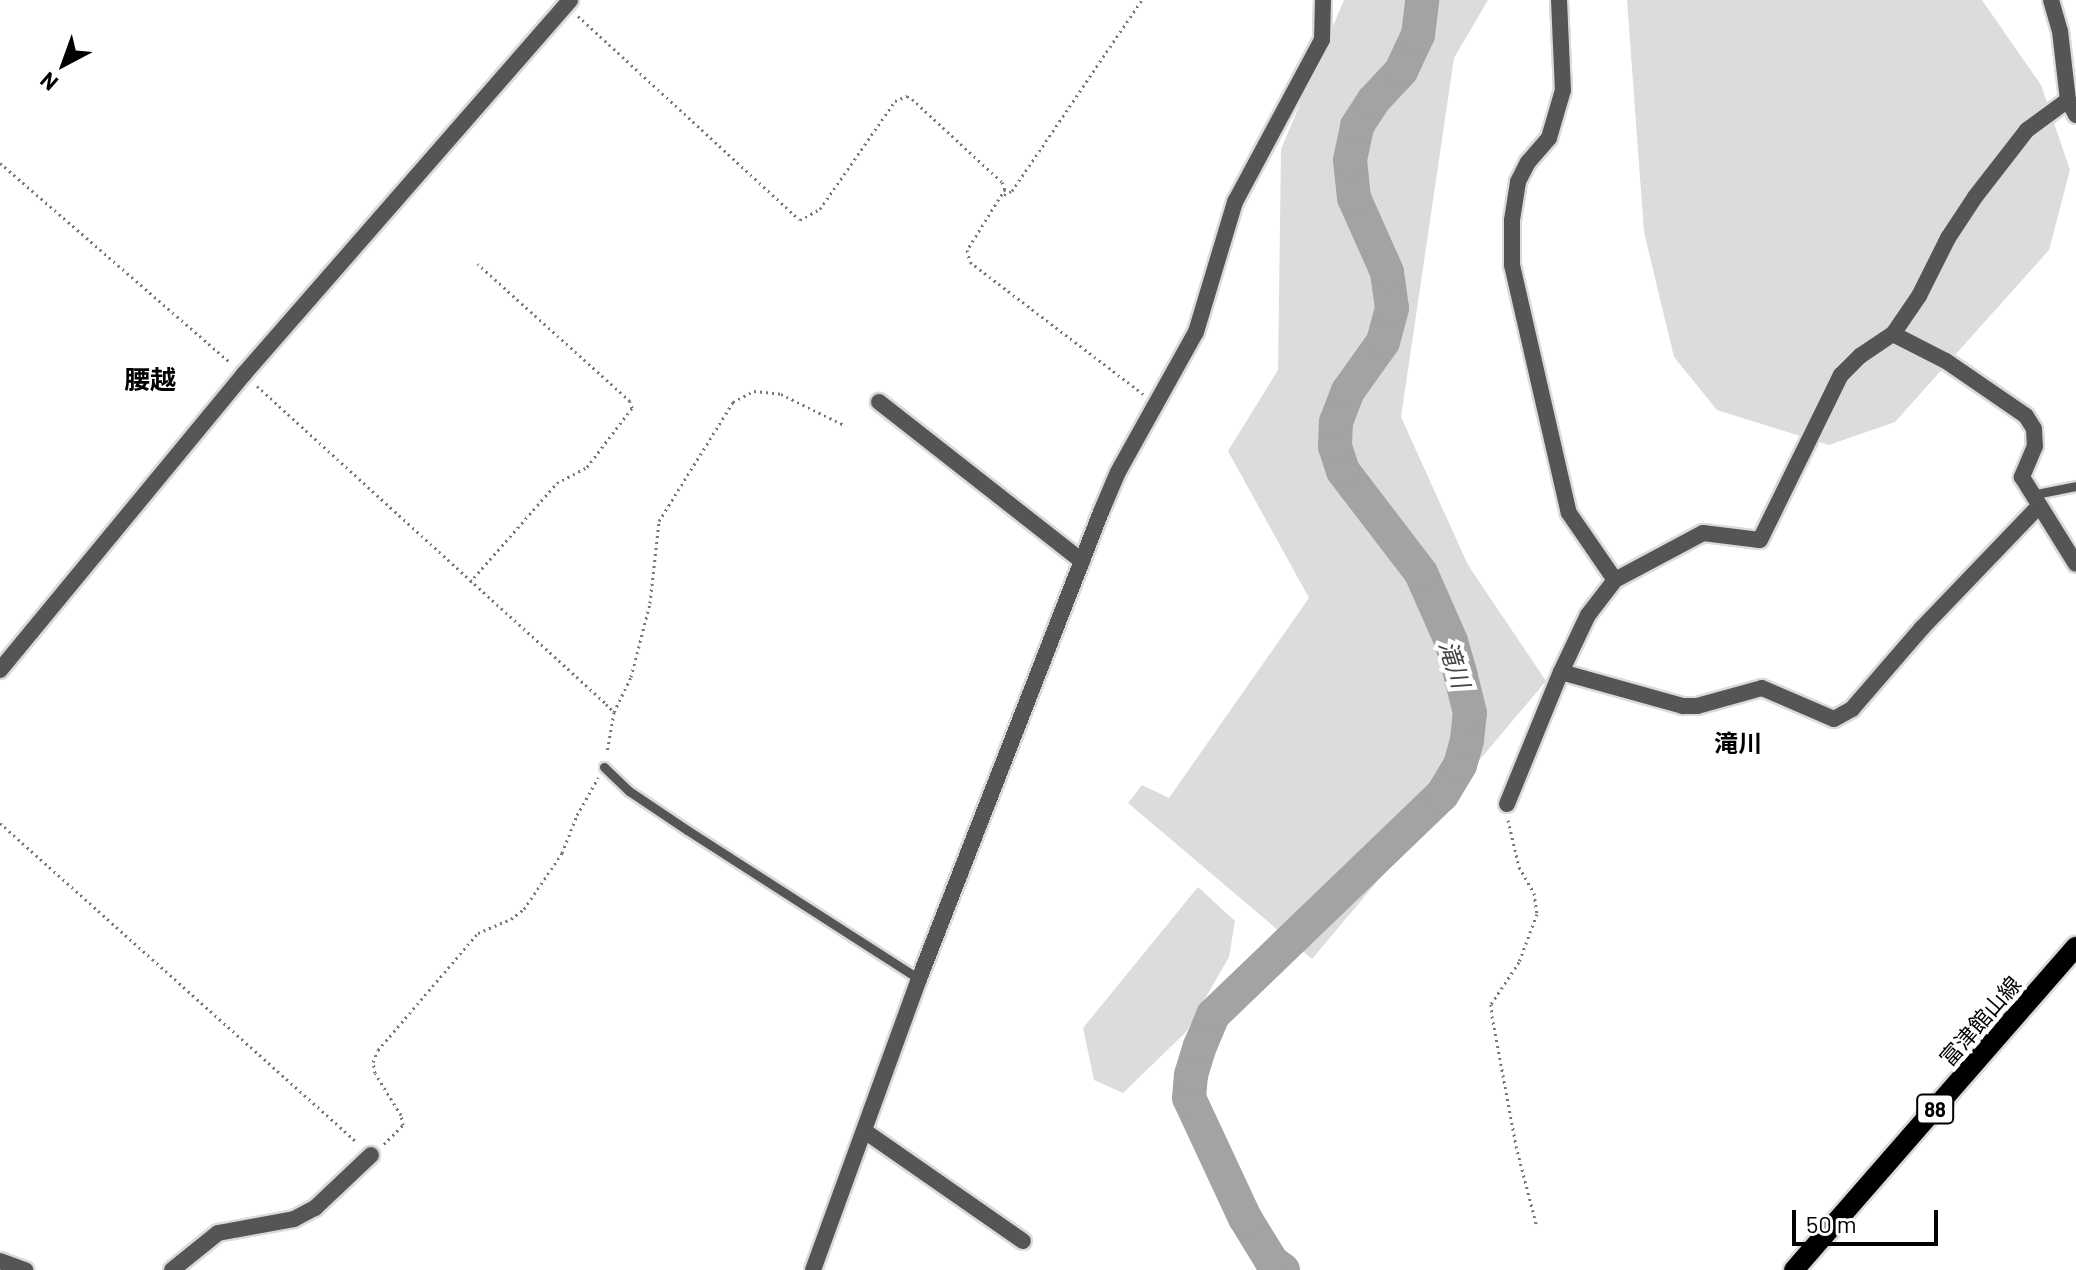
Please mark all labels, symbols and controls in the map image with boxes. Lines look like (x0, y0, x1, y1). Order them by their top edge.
north arrow (24, 24, 104, 104)
text: N (34, 68, 62, 97)
district label: 腰越 (124, 363, 176, 395)
water label: 滝川 (1434, 637, 1476, 691)
district label: 滝川 (1714, 729, 1762, 757)
street label: 富津館山線 (1934, 971, 2026, 1071)
road number: 88 (1915, 1093, 1955, 1125)
scale bar (1796, 1194, 1942, 1244)
text: 50 m (1806, 1209, 1857, 1238)

